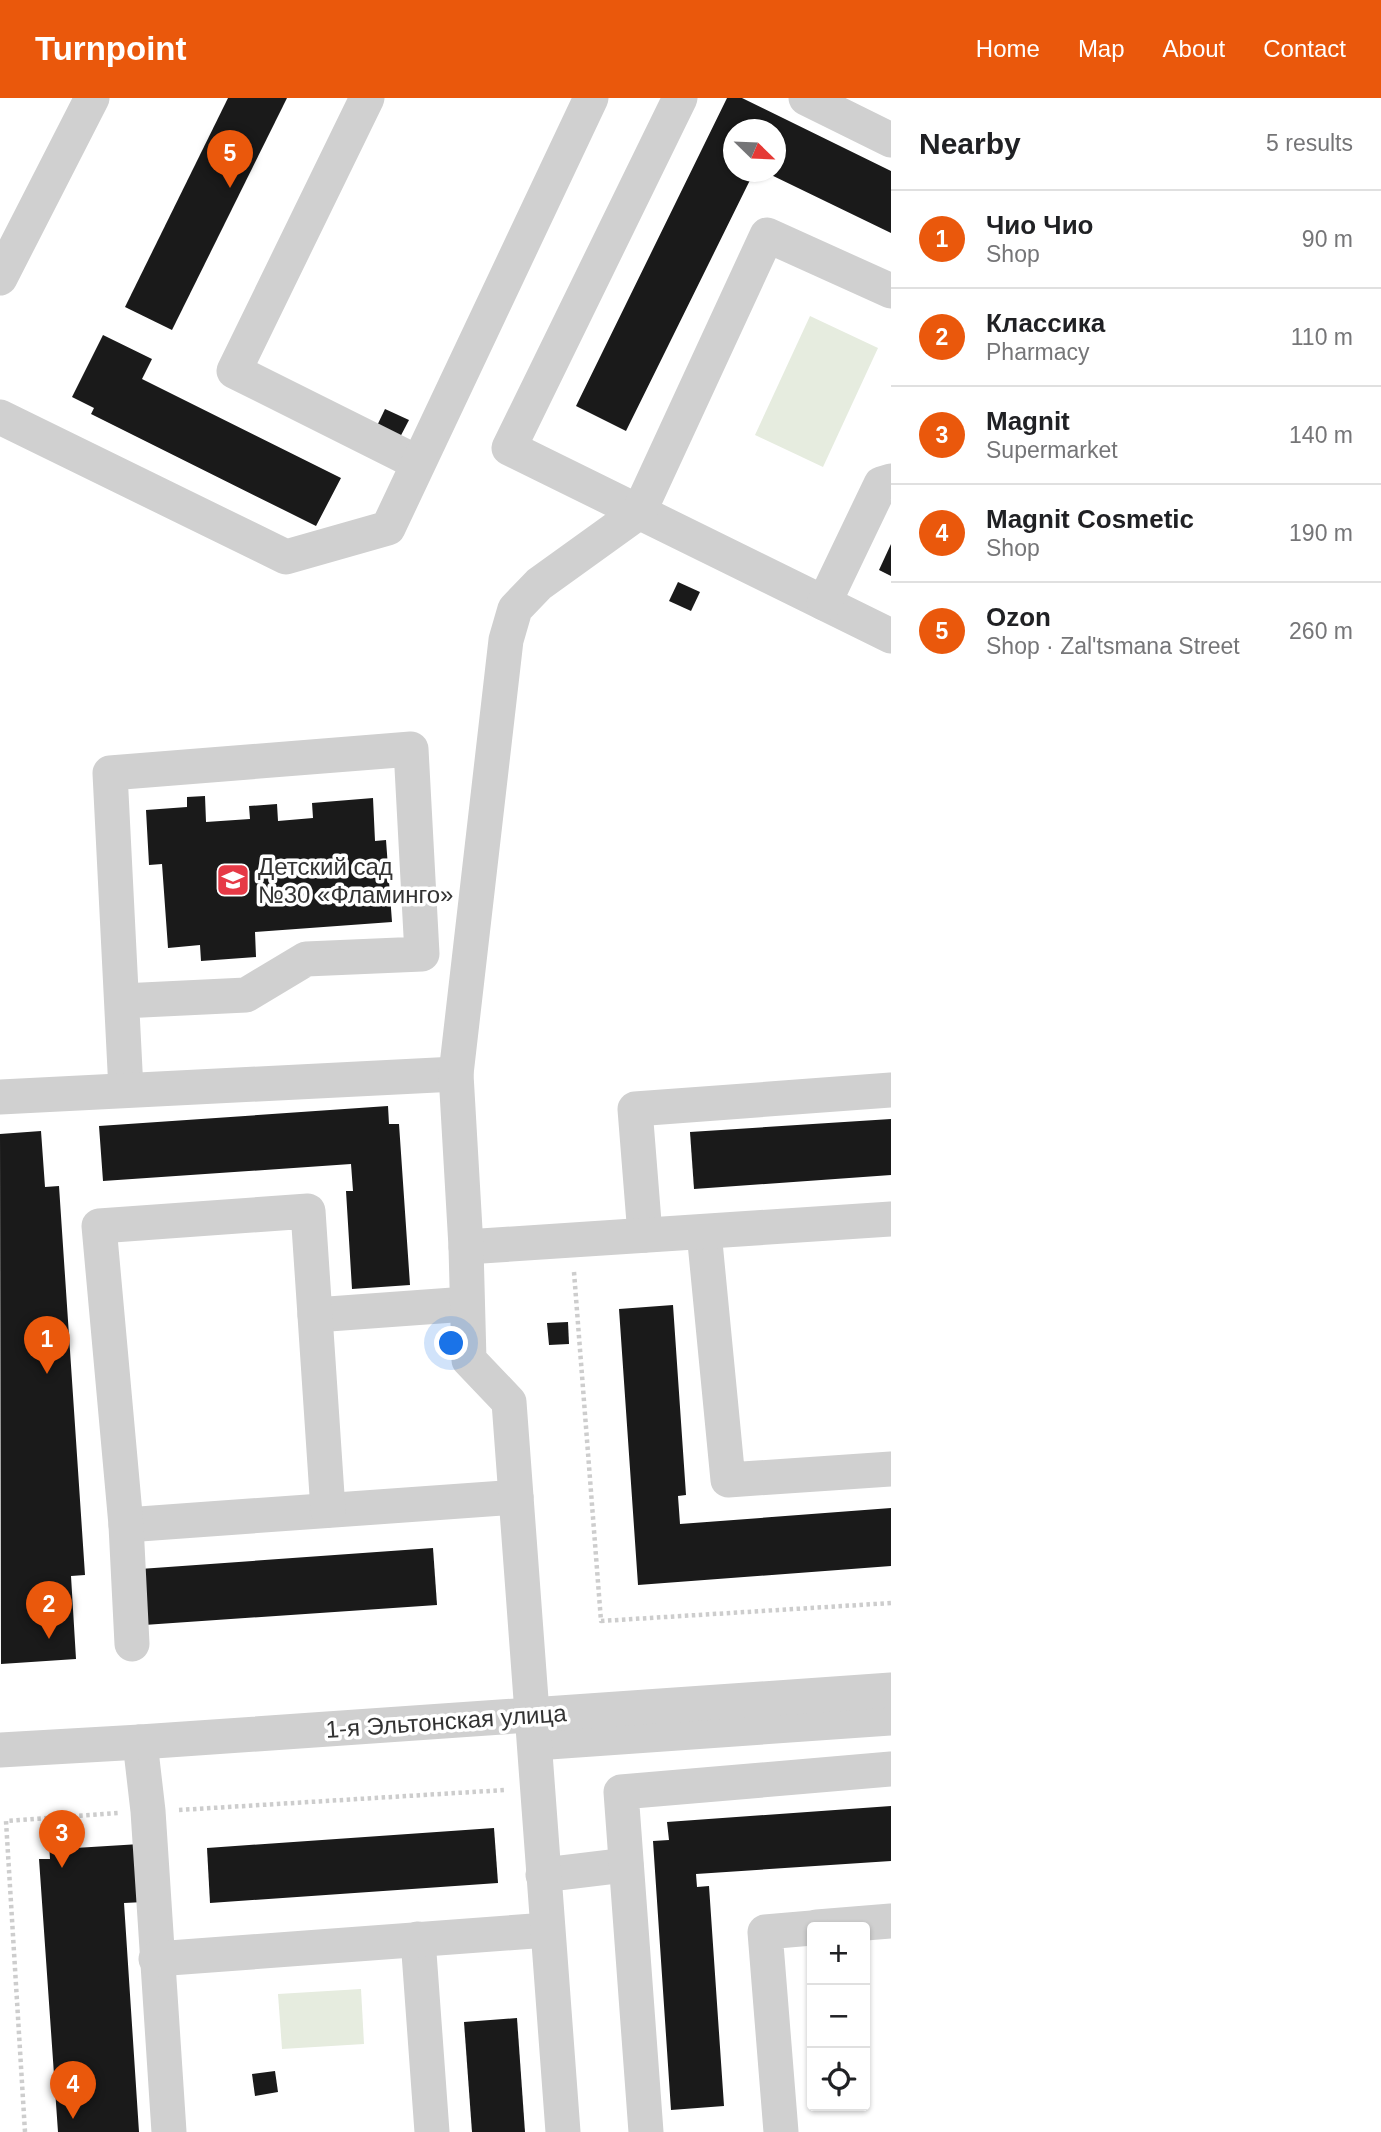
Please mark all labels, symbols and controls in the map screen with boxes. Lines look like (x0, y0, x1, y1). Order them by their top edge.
text: Turnpoint (35, 30, 187, 67)
text: Home (976, 35, 1040, 62)
text: Map (1078, 35, 1125, 62)
text: About (1163, 35, 1225, 62)
text: Contact (1263, 35, 1346, 62)
north arrow (723, 119, 786, 182)
text: Nearby (919, 127, 1021, 160)
pin: 5 (207, 130, 253, 188)
text: 5 results (1266, 130, 1353, 156)
text: Чио Чио (986, 210, 1094, 240)
text: 1 (936, 226, 948, 252)
text: 90 m (1302, 226, 1353, 252)
text: Shop (986, 241, 1040, 267)
text: Классика (986, 308, 1105, 338)
text: 2 (936, 324, 948, 350)
text: 110 m (1291, 324, 1353, 350)
text: Pharmacy (986, 339, 1090, 365)
text: Magnit (986, 406, 1070, 436)
text: 3 (936, 422, 948, 448)
text: 140 m (1289, 422, 1353, 448)
text: Supermarket (986, 437, 1118, 463)
text: Magnit Cosmetic (986, 504, 1194, 534)
text: 4 (936, 520, 948, 546)
text: 190 m (1289, 520, 1353, 546)
text: Shop (986, 535, 1040, 561)
text: Ozon (986, 602, 1051, 632)
text: 5 (936, 618, 948, 644)
text: 260 m (1289, 618, 1353, 644)
text: Shop · Zal'tsmana Street (986, 633, 1240, 659)
place label: Детский сад №30 «Фламинго» (258, 853, 453, 908)
school or university icon: Детский сад №30 «Фламинго» (214, 861, 252, 899)
pin: 1 (24, 1316, 70, 1374)
your location (434, 1326, 468, 1360)
pin: 2 (26, 1581, 72, 1639)
street label: 1-я Эльтонская улица (325, 1699, 568, 1743)
pin: 3 (39, 1810, 85, 1868)
map controls (807, 1922, 870, 2111)
button: + (807, 1922, 870, 1985)
button: − (807, 1985, 870, 2048)
button: locate (807, 2048, 870, 2111)
pin: 4 (50, 2061, 96, 2119)

